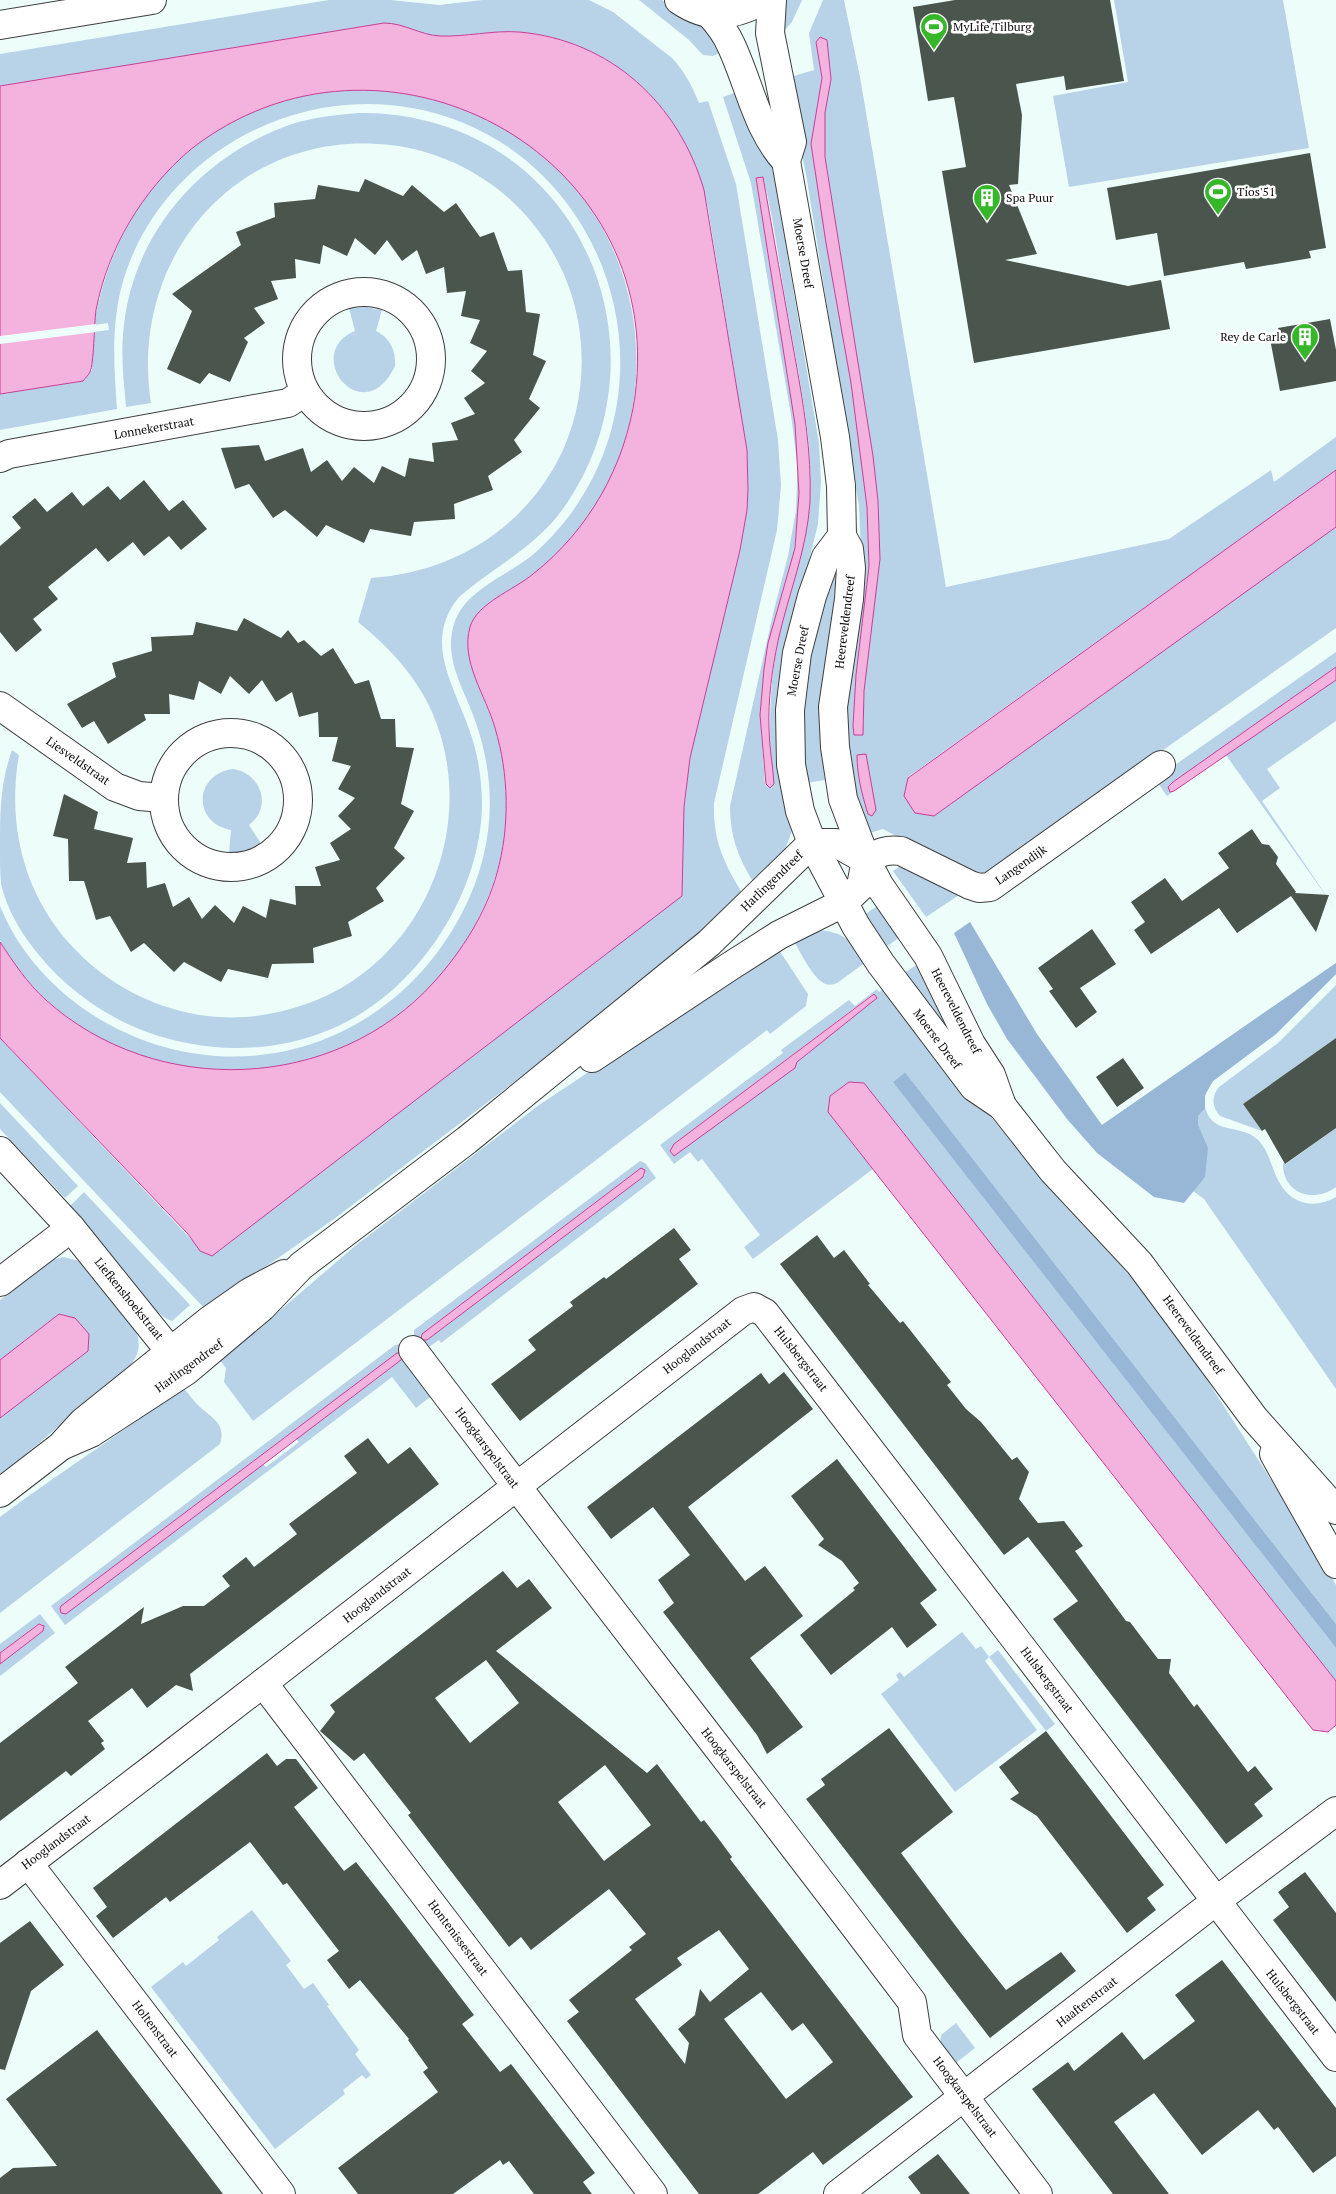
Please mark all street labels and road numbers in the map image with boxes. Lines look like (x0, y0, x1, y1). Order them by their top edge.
street label: Moerse Dreef (790, 217, 817, 290)
street label: Lonnekerstraat (113, 413, 196, 442)
street label: Heereveldendreef (831, 573, 858, 670)
street label: Moerse Dreef (783, 624, 812, 697)
street label: Liesveldstraat (43, 733, 114, 788)
street label: Langendijk (992, 841, 1050, 888)
street label: Harlingendreef (737, 847, 807, 914)
street label: Heereveldendreef (928, 965, 985, 1057)
street label: Moerse Dreef (910, 1006, 965, 1072)
street label: Liefkenshoekstraat (92, 1255, 167, 1343)
street label: Heereveldendreef (1160, 1292, 1228, 1378)
street label: Hooglandstraat (660, 1314, 734, 1377)
street label: Hulsbergstraat (771, 1323, 832, 1395)
street label: Harlingendreef (152, 1335, 226, 1395)
street label: Hoogkarspelstraat (452, 1404, 523, 1492)
street label: Hooglandstraat (340, 1563, 414, 1626)
street label: Hulsbergstraat (1018, 1644, 1077, 1716)
street label: Hoogkarspelstraat (698, 1725, 771, 1811)
street label: Hooglandstraat (18, 1810, 94, 1872)
street label: Hontenissestraat (425, 1897, 492, 1979)
street label: Hulsbergstraat (1263, 1966, 1324, 2038)
street label: Haaftenstraat (1053, 1973, 1121, 2030)
street label: Holtenstraat (129, 1997, 182, 2061)
street label: Hoogkarspelstraat (930, 2053, 1001, 2141)

